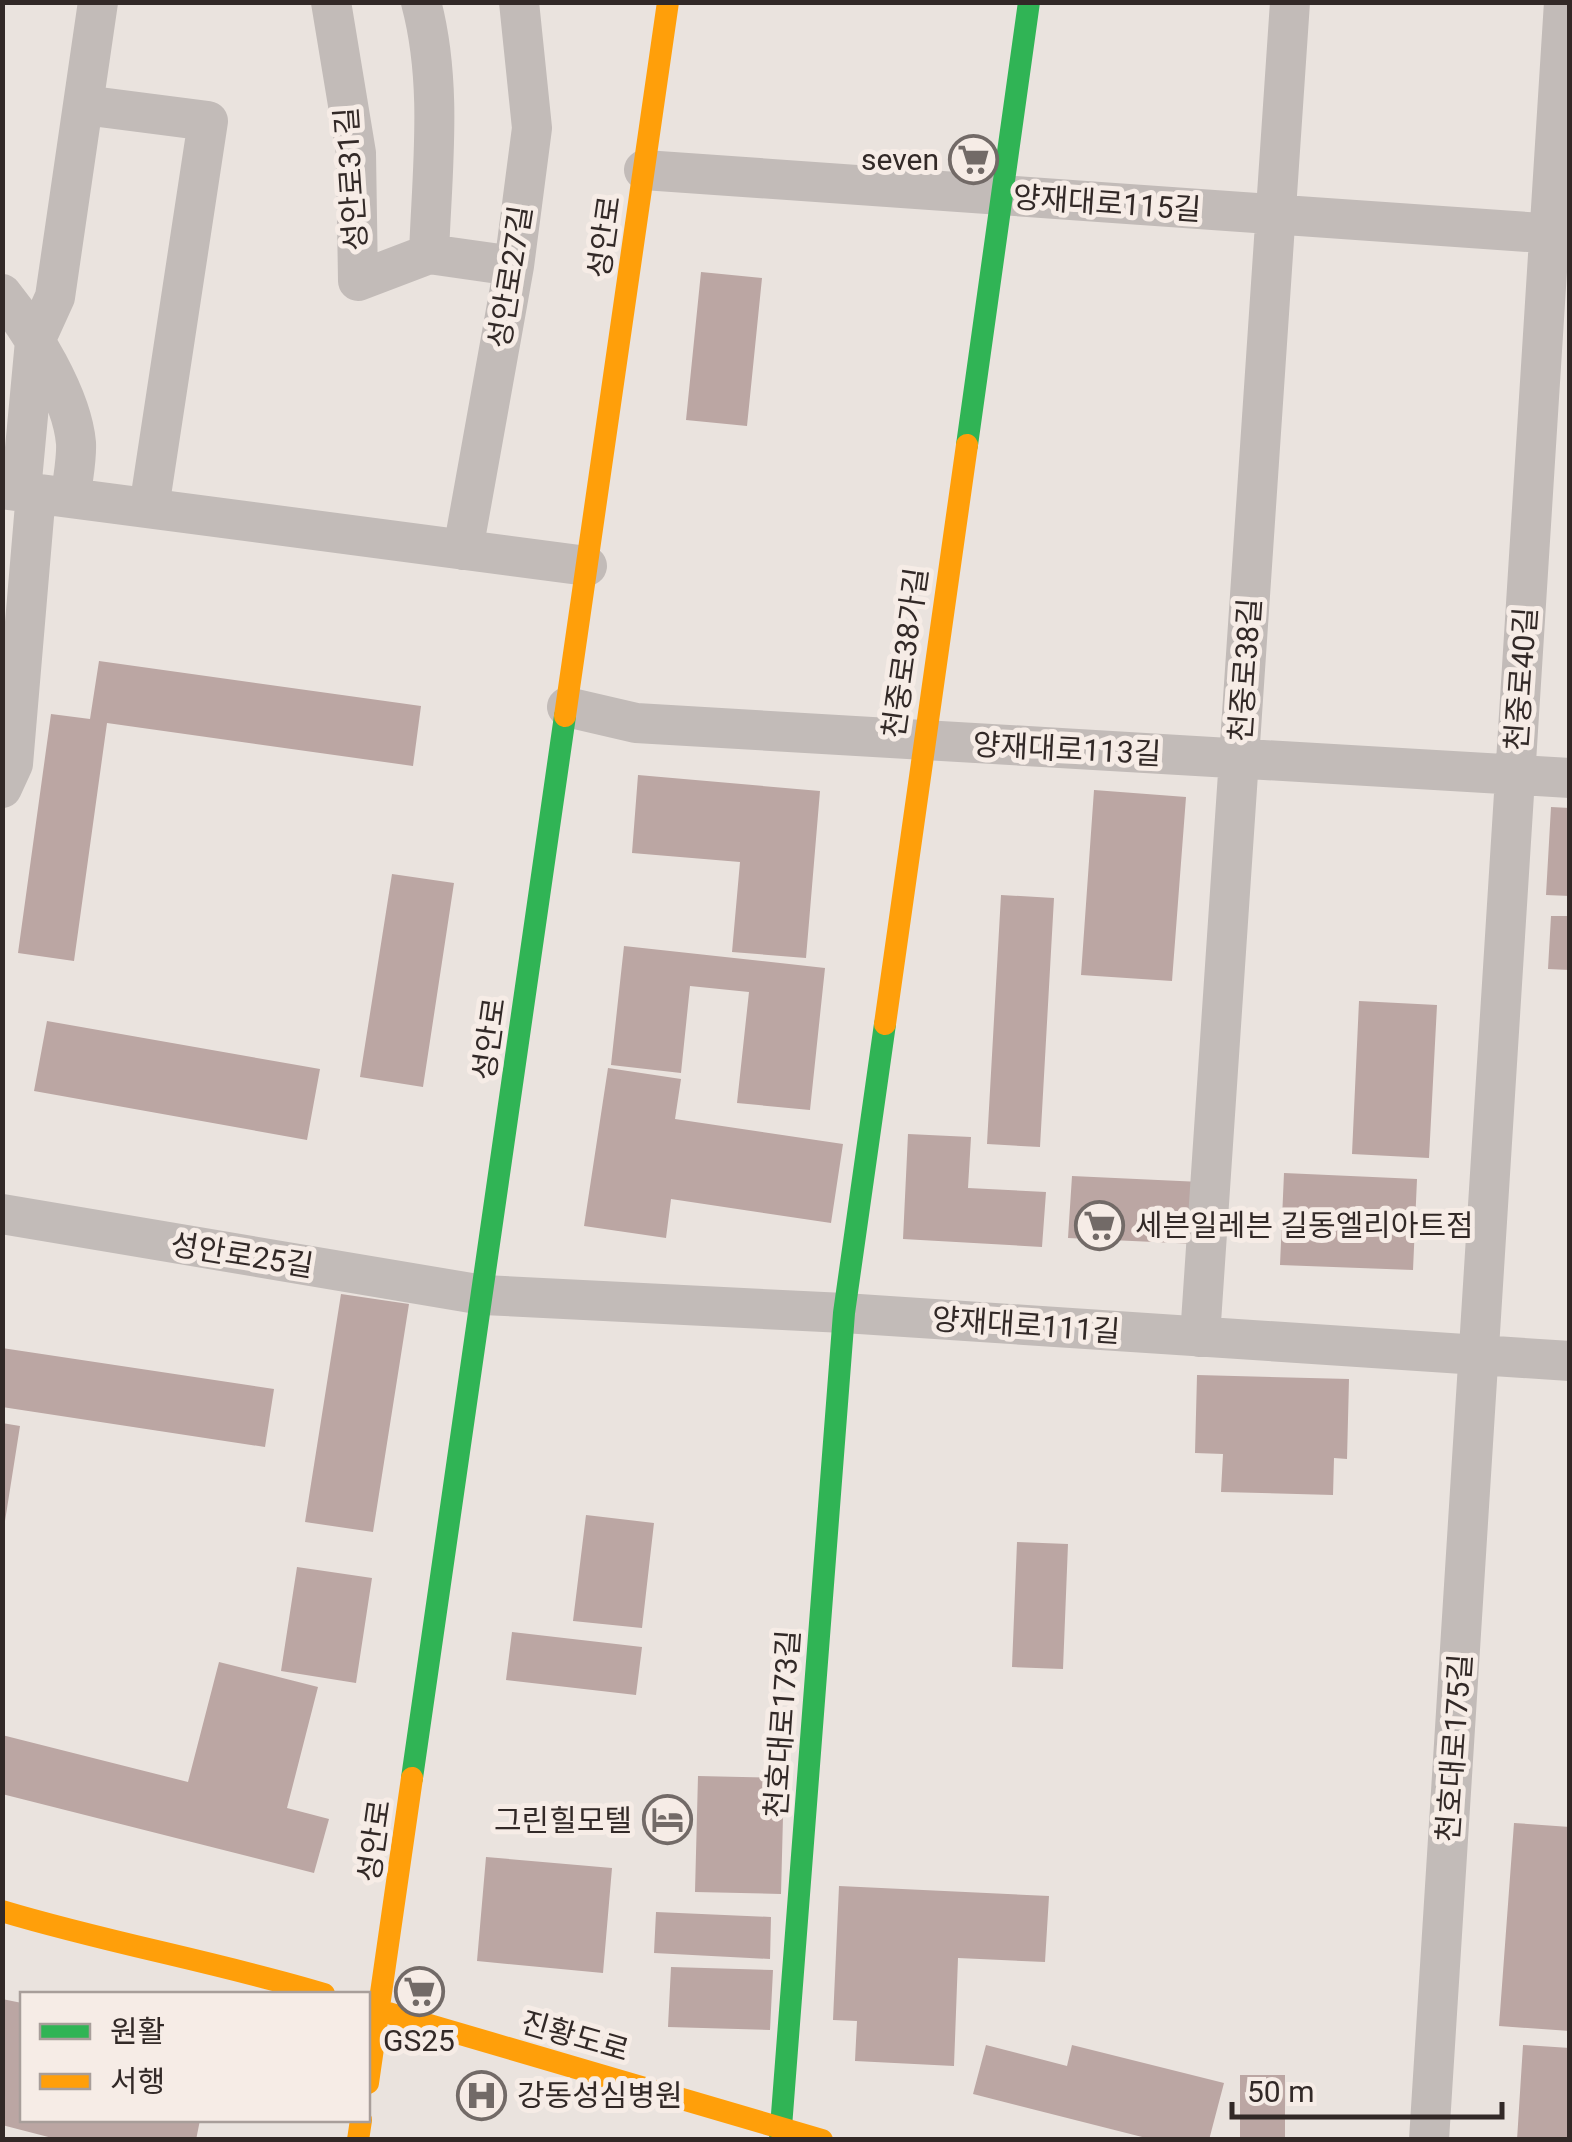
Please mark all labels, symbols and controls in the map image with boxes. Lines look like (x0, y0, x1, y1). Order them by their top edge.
street label: 성안로31길 (329, 106, 373, 252)
supermarket icon: seven (948, 133, 1000, 185)
place label: seven (861, 142, 939, 177)
street label: 양재대로115길 (1012, 179, 1202, 227)
street label: 성안로 (581, 194, 627, 280)
street label: 성안로27길 (481, 203, 539, 351)
street label: 천중로38가길 (876, 566, 934, 740)
street label: 천중로38길 (1223, 597, 1267, 743)
street label: 천중로40길 (1499, 606, 1543, 752)
street label: 양재대로113길 (972, 727, 1162, 771)
street label: 성안로 (466, 996, 512, 1082)
supermarket icon: 세븐일레븐 길동엘리아트점 (1074, 1199, 1126, 1251)
place label: 세븐일레븐 길동엘리아트점 (1135, 1208, 1474, 1243)
street label: 성안로25길 (168, 1226, 316, 1284)
street label: 양재대로111길 (931, 1301, 1121, 1349)
street label: 천호대로173길 (758, 1629, 806, 1819)
street label: 천호대로175길 (1430, 1653, 1478, 1843)
hotel icon: 그린힐모텔 (641, 1794, 693, 1846)
street label: 성안로 (351, 1798, 397, 1884)
place label: 그린힐모텔 (494, 1803, 632, 1838)
supermarket icon: GS25 (393, 1965, 445, 2017)
legend (20, 1992, 370, 2122)
street label: 진황도로 (517, 2004, 633, 2068)
text: 원활 (110, 2014, 165, 2049)
place label: GS25 (383, 2023, 455, 2058)
scale bar (1232, 2057, 1502, 2119)
text: 서행 (110, 2064, 165, 2099)
hospital icon: 강동성심병원 (456, 2069, 508, 2121)
text: 50 m (1247, 2074, 1314, 2109)
place label: 강동성심병원 (517, 2078, 683, 2113)

